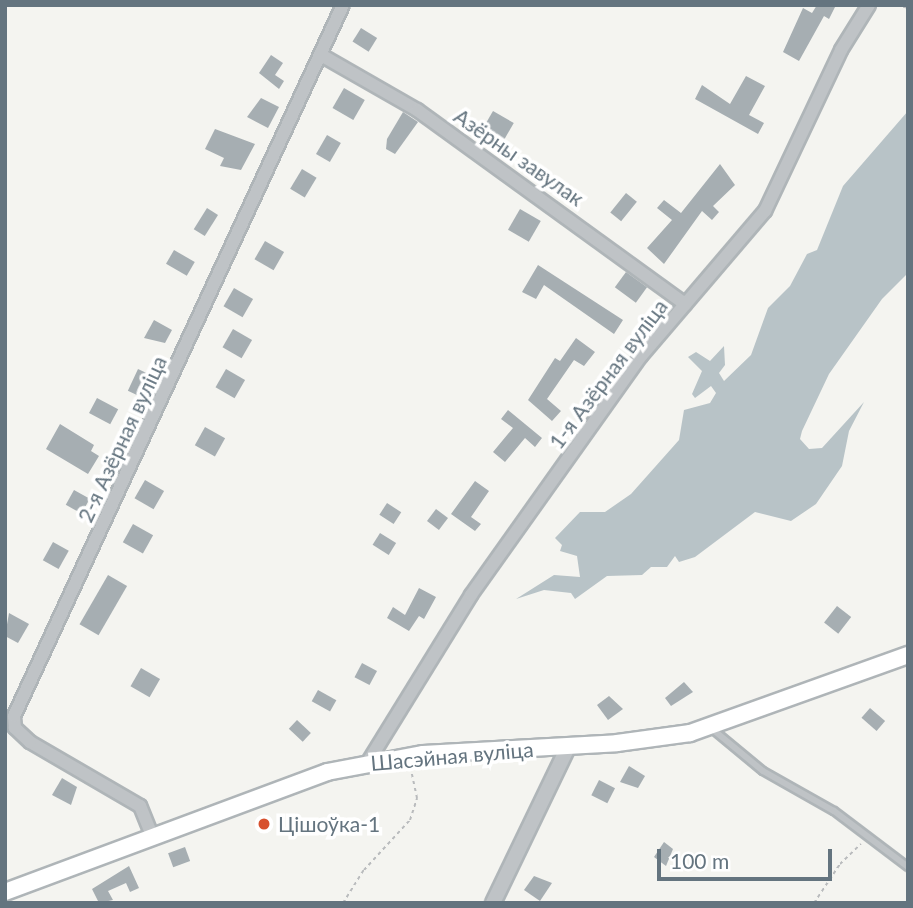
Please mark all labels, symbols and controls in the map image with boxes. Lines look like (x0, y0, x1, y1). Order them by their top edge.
street label: Азёрны завулак (449, 103, 589, 211)
street label: 1-я Азёрная вуліца (544, 294, 672, 454)
street label: 2-я Азёрная вуліца (72, 352, 172, 526)
street label: Шасэйная вуліца (369, 736, 535, 776)
place label: Цішоўка-1 (278, 811, 380, 837)
marker: Цішоўка-1 (256, 816, 272, 832)
scale bar (661, 834, 836, 878)
text: 100 m (670, 848, 729, 873)

